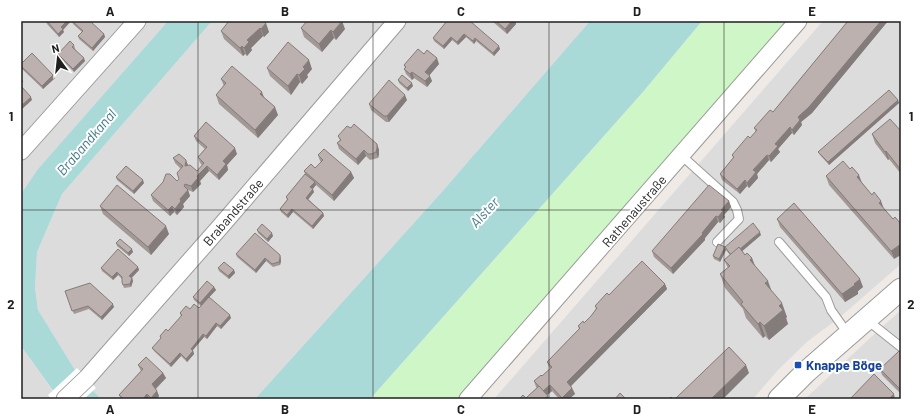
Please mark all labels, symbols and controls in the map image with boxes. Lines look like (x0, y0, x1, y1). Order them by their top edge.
text: A (106, 3, 115, 19)
text: B (281, 3, 289, 19)
text: C (457, 3, 465, 19)
text: D (633, 3, 641, 19)
text: E (808, 3, 816, 19)
north arrow (38, 38, 78, 78)
text: N (50, 41, 61, 55)
water label: Brabandkanal (53, 105, 119, 179)
text: 1 (9, 108, 13, 124)
text: 1 (909, 108, 913, 124)
street label: Rathenaustraße (598, 172, 670, 250)
street label: Brabandstraße (199, 175, 267, 249)
water label: Alster (466, 193, 503, 231)
text: 2 (7, 296, 15, 312)
text: 2 (907, 296, 915, 312)
place label: Knappe Böge (806, 357, 882, 373)
marker: Knappe Böge (793, 360, 803, 370)
text: A (106, 401, 115, 417)
text: B (281, 401, 289, 417)
text: C (457, 401, 465, 417)
text: D (633, 401, 641, 417)
text: E (808, 401, 816, 417)

